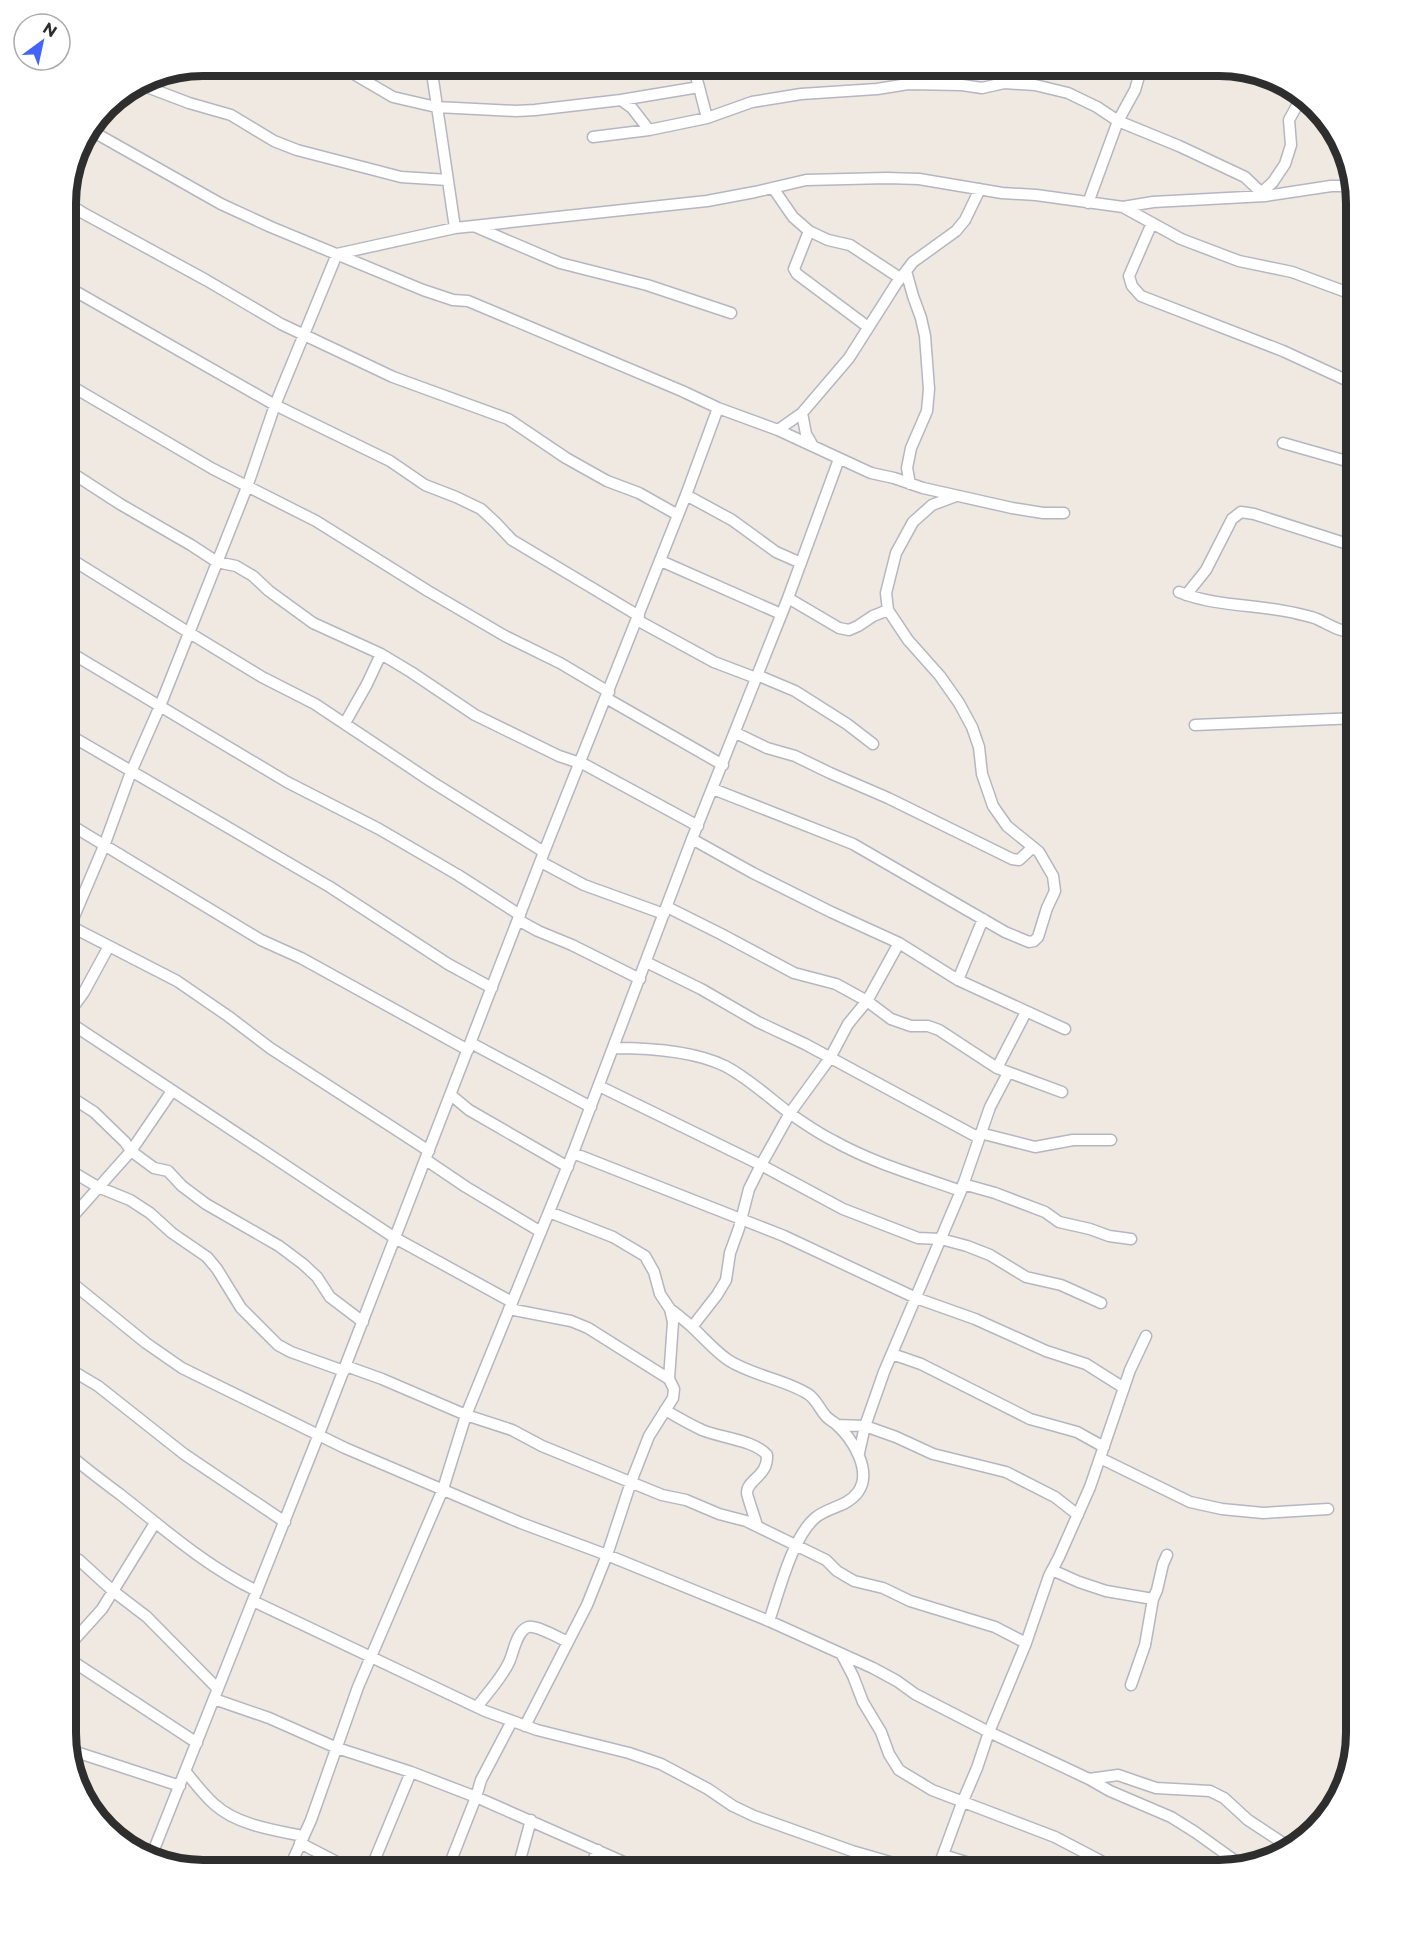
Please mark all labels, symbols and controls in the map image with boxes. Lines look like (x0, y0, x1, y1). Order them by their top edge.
north arrow (12, 12, 72, 72)
text: N (39, 18, 60, 41)

